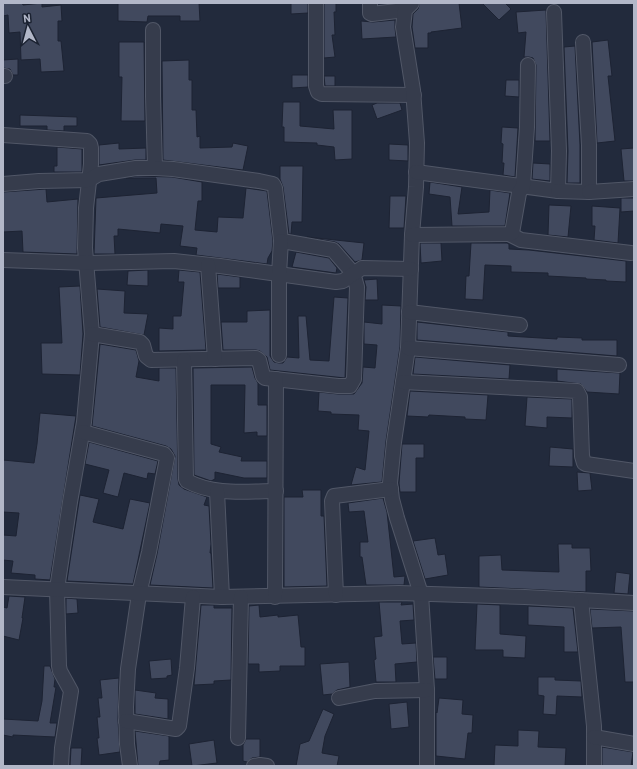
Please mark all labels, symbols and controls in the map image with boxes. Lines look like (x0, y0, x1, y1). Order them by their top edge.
north arrow (8, 8, 48, 48)
text: N (23, 11, 31, 24)

